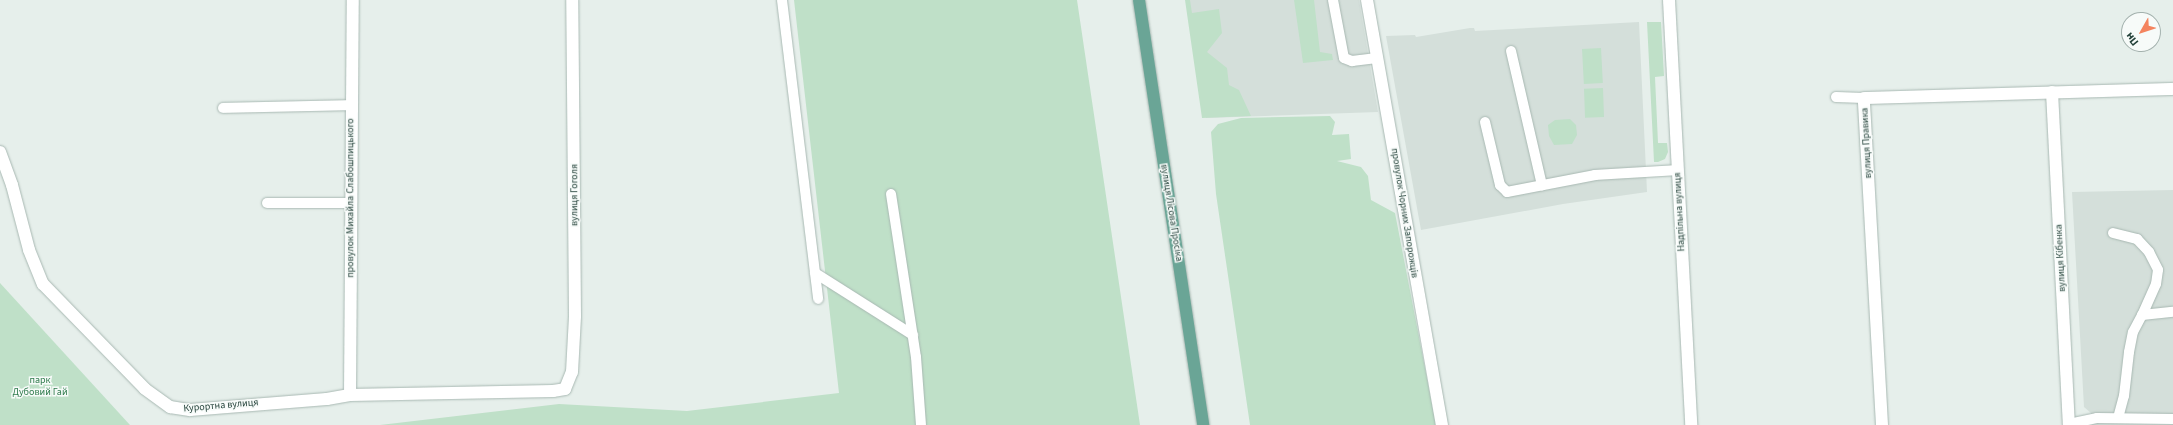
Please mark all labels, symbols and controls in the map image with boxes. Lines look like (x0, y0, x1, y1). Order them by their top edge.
north arrow (2121, 12, 2161, 52)
text: Пн (2122, 29, 2142, 49)
street label: вулиця Правика (1859, 107, 1875, 179)
street label: провулок Михайла Слабошпицького (345, 118, 357, 278)
street label: провулок Чорних Запорожців (1388, 147, 1420, 279)
street label: вулиця Гоголя (569, 164, 581, 226)
street label: вулиця Лісова Просіка (1157, 164, 1185, 262)
street label: Надпільна вулиця (1672, 172, 1688, 252)
street label: вулиця Кібенка (2053, 224, 2069, 292)
park label: парк Дубовий Гай (12, 374, 68, 398)
street label: Курортна вулиця (183, 397, 259, 415)

